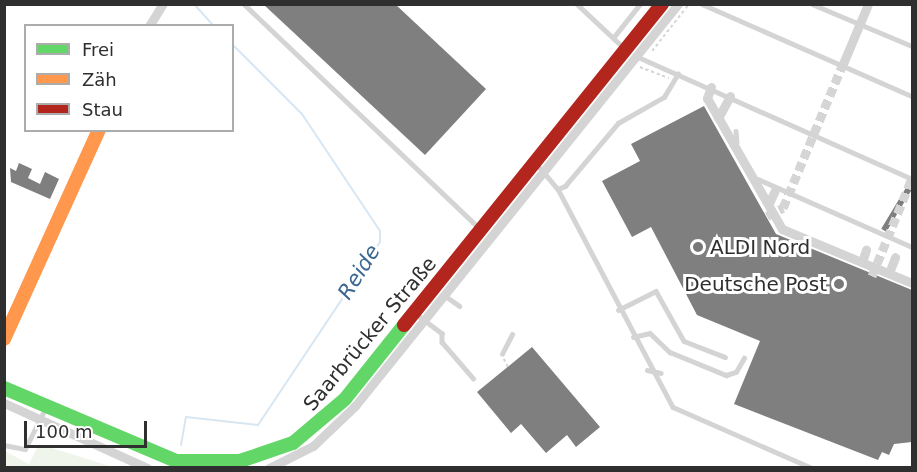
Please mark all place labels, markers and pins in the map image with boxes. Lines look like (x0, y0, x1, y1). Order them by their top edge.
place label: ALDI Nord (710, 235, 810, 259)
marker: ALDI Nord (691, 240, 705, 254)
place label: Deutsche Post (684, 272, 827, 296)
marker: Deutsche Post (832, 277, 846, 291)

